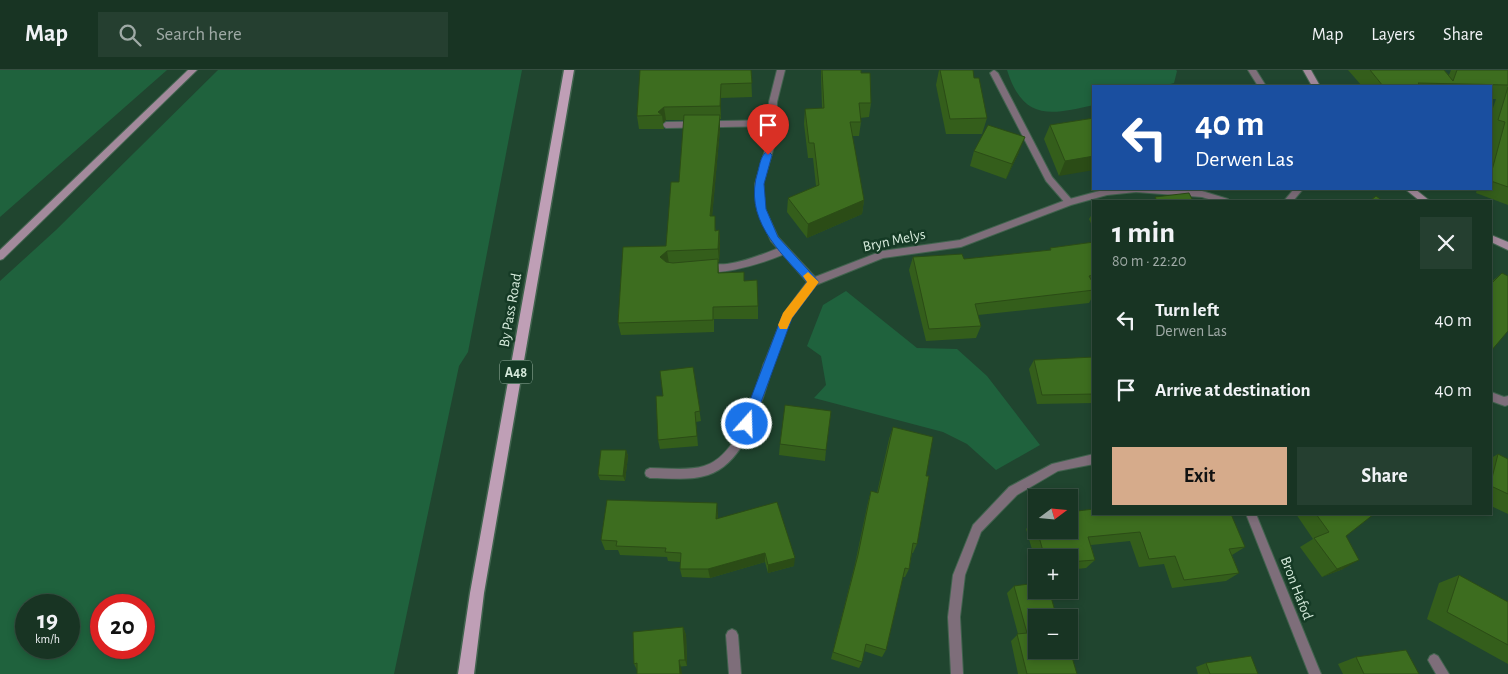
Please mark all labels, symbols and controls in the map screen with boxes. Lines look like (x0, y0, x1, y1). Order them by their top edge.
search box (98, 12, 448, 57)
icon: search (116, 21, 144, 49)
text: Map (25, 22, 68, 46)
text: Search here (156, 25, 242, 44)
text: Map (1312, 26, 1343, 44)
text: Layers (1371, 26, 1415, 44)
text: Share (1443, 26, 1483, 44)
pin (747, 104, 789, 155)
icon: left (1112, 105, 1177, 170)
text: 40 m (1195, 107, 1264, 142)
icon: arrive (754, 111, 782, 139)
text: Derwen Las (1195, 148, 1294, 170)
button: close (1420, 217, 1472, 269)
text: 1 min (1112, 218, 1175, 248)
street label: Bryn Melys (861, 227, 927, 254)
text: 80 m · 22:20 (1112, 253, 1186, 269)
street label: By Pass Road (497, 272, 524, 348)
text: Turn left (1155, 301, 1219, 320)
icon: left (1112, 306, 1140, 334)
text: 40 m (1434, 311, 1472, 330)
text: Derwen Las (1155, 323, 1227, 339)
road number: A48 (500, 360, 532, 384)
icon: arrive (1112, 376, 1140, 404)
text: Arrive at destination (1155, 381, 1311, 400)
text: 40 m (1434, 381, 1472, 400)
position arrow (720, 397, 772, 449)
button: Exit (1112, 447, 1287, 505)
button: Share (1297, 447, 1472, 505)
north arrow (1028, 489, 1078, 539)
map controls (1028, 489, 1078, 659)
button: + (1028, 549, 1078, 599)
street label: Bron Hafod (1278, 555, 1315, 622)
speed limit sign: 20 (90, 594, 155, 659)
text: 19 (37, 608, 58, 633)
button: − (1028, 609, 1078, 659)
text: km/h (35, 633, 60, 645)

